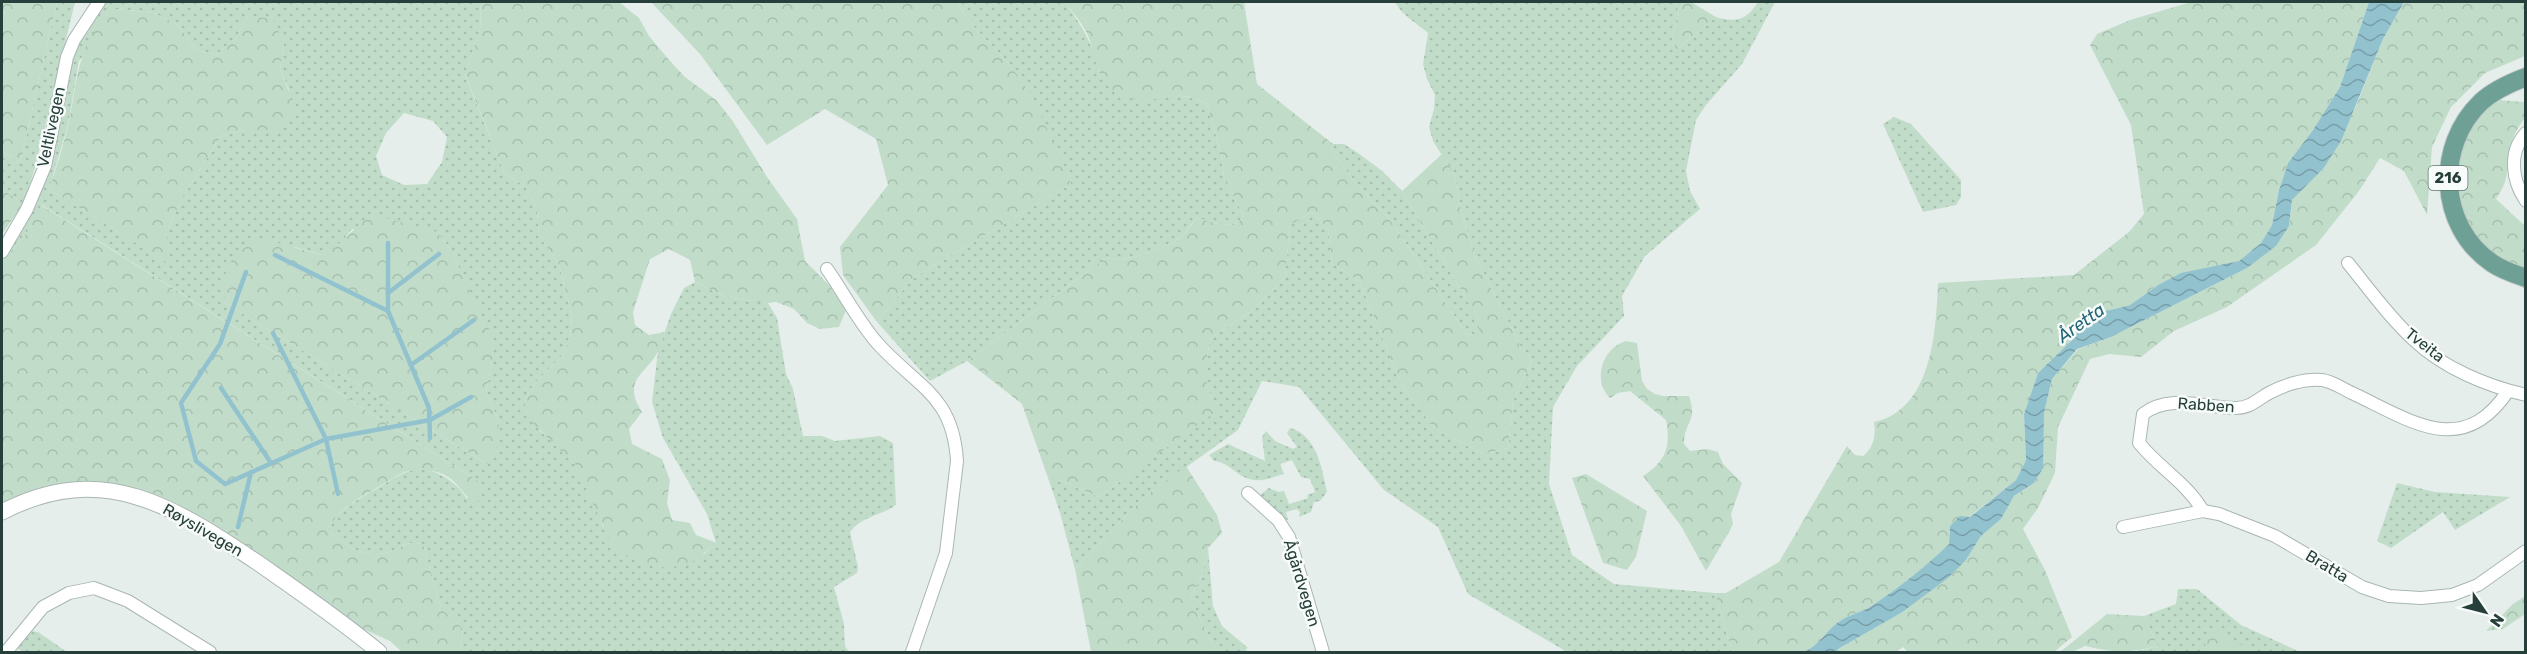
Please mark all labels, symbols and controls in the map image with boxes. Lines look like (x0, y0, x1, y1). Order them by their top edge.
street label: Veltlivegen (33, 85, 69, 169)
road number: 216 (2428, 166, 2468, 190)
water label: Åretta (2052, 298, 2109, 348)
street label: Tveita (2402, 324, 2448, 366)
street label: Rabben (2177, 394, 2235, 416)
street label: Røyslivegen (160, 499, 246, 561)
street label: Ågårdvegen (1280, 537, 1324, 629)
street label: Bratta (2302, 546, 2352, 586)
north arrow (2455, 582, 2515, 642)
text: N (2486, 610, 2508, 630)

